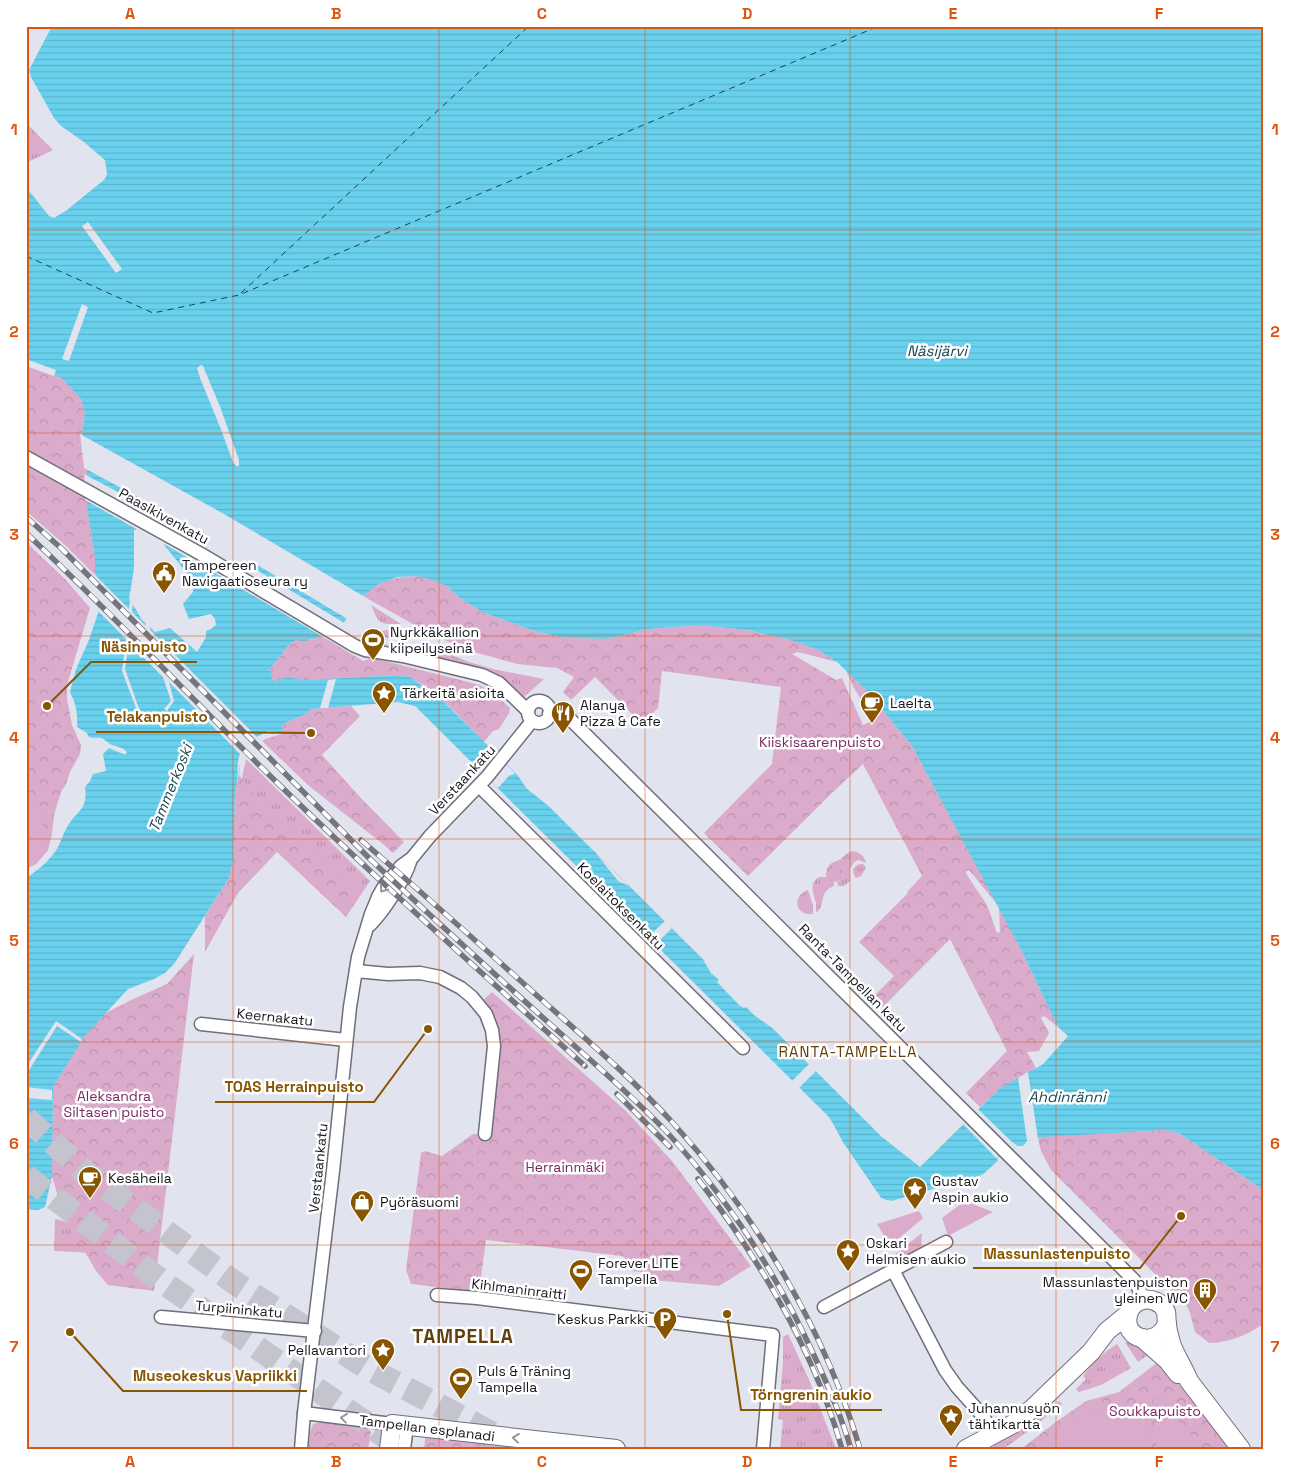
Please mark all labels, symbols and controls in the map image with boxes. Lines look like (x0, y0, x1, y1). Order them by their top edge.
text: A (125, 3, 135, 24)
text: B (331, 3, 341, 24)
text: C (537, 3, 547, 24)
text: D (742, 3, 752, 24)
text: E (949, 3, 958, 24)
text: F (1155, 3, 1164, 24)
text: 1 (10, 119, 18, 140)
text: 1 (1271, 119, 1279, 140)
text: 2 (9, 321, 19, 342)
text: 2 (1270, 321, 1280, 342)
water label: Näsijärvi (907, 341, 969, 360)
street label: Paasikivenkatu (116, 484, 212, 548)
text: 3 (9, 524, 19, 545)
text: 3 (1270, 524, 1280, 545)
place label: Tampereen Navigaatioseura ry (182, 556, 308, 590)
public building icon: Tampereen Navigaatioseura ry (151, 560, 177, 594)
place label: Nyrkkäkallion kiipeilyseinä (390, 623, 479, 657)
sports icon: Nyrkkäkallion kiipeilyseinä (360, 627, 386, 661)
callout: Näsinpuisto (91, 632, 197, 662)
text: Näsinpuisto (101, 637, 187, 656)
place icon: Tärkeitä asioita (371, 680, 397, 714)
place label: Tärkeitä asioita (402, 684, 505, 702)
cafe icon: Laelta (859, 690, 885, 724)
place label: Laelta (890, 694, 932, 712)
place label: Alanya Pizza & Cafe (580, 696, 661, 730)
restaurant icon: Alanya Pizza & Cafe (550, 700, 576, 734)
callout: Telakanpuisto (96, 702, 217, 732)
text: Telakanpuisto (106, 707, 208, 726)
text: 4 (9, 727, 19, 748)
text: 4 (1270, 727, 1280, 748)
park label: Kiiskisaarenpuisto (759, 733, 881, 751)
water label: Tammerkoski (144, 739, 197, 835)
street label: Verstaankatu (425, 741, 499, 819)
street label: Koelaitoksenkatu (573, 858, 669, 954)
one-way arrow (380, 884, 389, 893)
street label: Ranta-Tampellan katu (795, 920, 911, 1036)
text: 5 (9, 930, 19, 951)
text: 5 (1270, 930, 1280, 951)
street label: Keernakatu (236, 1004, 314, 1030)
district label: RANTA-TAMPELLA (779, 1042, 917, 1061)
callout: TOAS Herrainpuisto (215, 1072, 374, 1102)
text: TOAS Herrainpuisto (224, 1077, 364, 1096)
park label: Aleksandra Siltasen puisto (64, 1087, 164, 1121)
water label: Ahdinränni (1028, 1087, 1108, 1106)
street label: Verstaankatu (304, 1122, 332, 1214)
text: 6 (9, 1133, 19, 1154)
text: 6 (1270, 1133, 1280, 1154)
park label: Herrainmäki (526, 1158, 604, 1176)
cafe icon: Kesäheila (77, 1165, 103, 1199)
place label: Kesäheila (108, 1169, 172, 1187)
place label: Gustav Aspin aukio (932, 1172, 1009, 1206)
place icon: Gustav Aspin aukio (902, 1176, 928, 1210)
shop icon: Pyöräsuomi (349, 1189, 375, 1223)
place label: Pyöräsuomi (380, 1193, 459, 1211)
place label: Oskari Helmisen aukio (866, 1234, 966, 1268)
place icon: Oskari Helmisen aukio (835, 1238, 861, 1272)
callout: Massunlastenpuisto (973, 1238, 1140, 1268)
text: Massunlastenpuisto (983, 1244, 1131, 1263)
place label: Forever LITE Tampella (598, 1254, 679, 1288)
sports icon: Forever LITE Tampella (568, 1258, 594, 1292)
place label: Massunlastenpuiston yleinen WC (1043, 1273, 1188, 1307)
street label: Kihlmaninraitti (470, 1274, 568, 1304)
building icon: Massunlastenpuiston yleinen WC (1192, 1277, 1218, 1311)
street label: Turpiininkatu (195, 1296, 283, 1322)
parking icon: Keskus Parkki (652, 1306, 678, 1340)
place label: Keskus Parkki (557, 1310, 648, 1328)
district label: TAMPELLA (412, 1324, 514, 1349)
text: 7 (10, 1336, 19, 1357)
text: 7 (1271, 1336, 1280, 1357)
place icon: Pellavantori (370, 1337, 396, 1371)
place label: Pellavantori (288, 1341, 366, 1359)
callout: Museokeskus Vapriikki (123, 1361, 307, 1391)
place label: Puls & Träning Tampella (478, 1362, 571, 1396)
text: Museokeskus Vapriikki (133, 1366, 297, 1385)
sports icon: Puls & Träning Tampella (448, 1366, 474, 1400)
callout: Törngrenin aukio (741, 1380, 882, 1410)
text: Törngrenin aukio (750, 1385, 872, 1404)
place label: Juhannusyön tähtikartta (968, 1399, 1060, 1433)
park label: Soukkapuisto (1109, 1402, 1201, 1420)
place icon: Juhannusyön tähtikartta (938, 1403, 964, 1437)
street label: Tampellan esplanadi (358, 1411, 496, 1445)
one-way arrow (339, 1413, 347, 1424)
one-way arrow (512, 1433, 520, 1444)
text: A (125, 1451, 135, 1472)
text: B (331, 1451, 341, 1472)
text: C (537, 1451, 547, 1472)
text: D (742, 1451, 752, 1472)
text: E (949, 1451, 958, 1472)
text: F (1155, 1451, 1164, 1472)

